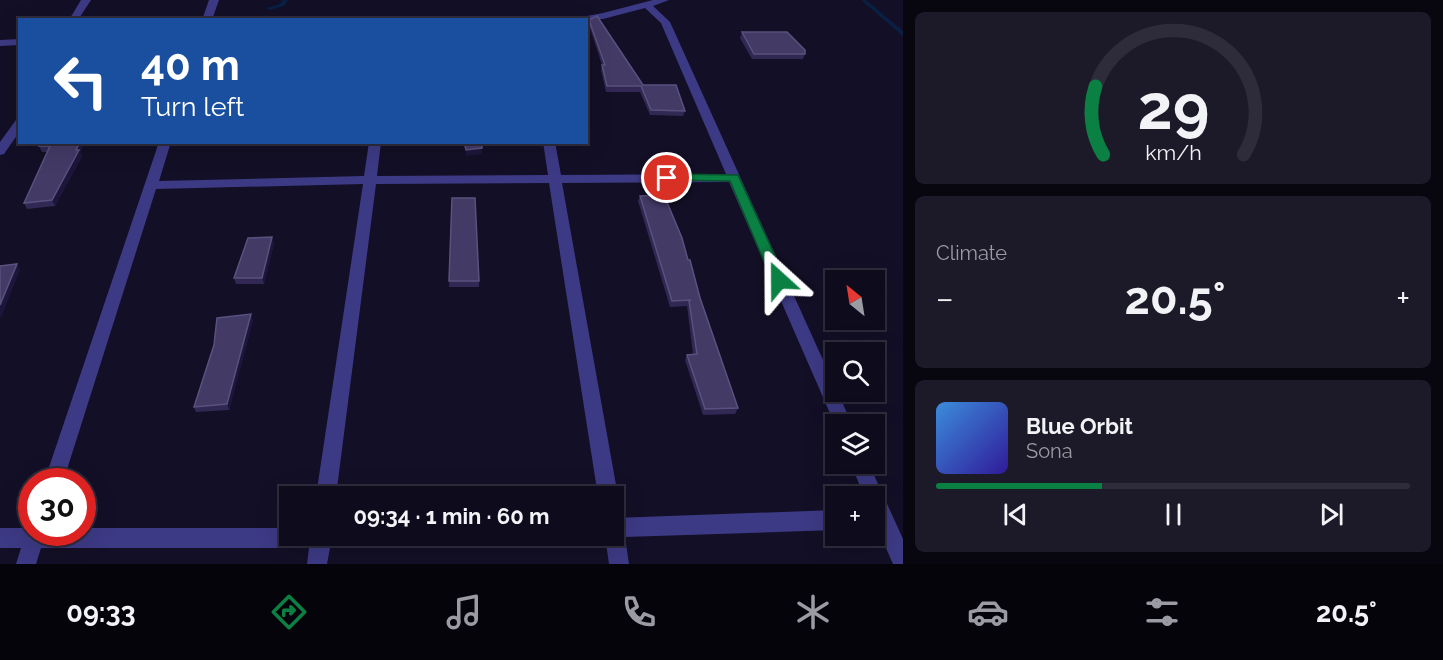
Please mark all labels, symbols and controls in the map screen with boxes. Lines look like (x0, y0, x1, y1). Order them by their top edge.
text: 40 m (141, 41, 240, 90)
icon: left (42, 42, 120, 120)
text: 29 (1137, 70, 1209, 144)
text: Turn left (141, 91, 244, 122)
text: km/h (1145, 140, 1201, 165)
pin (641, 152, 692, 203)
icon: arrive (650, 161, 683, 194)
text: Climate (936, 241, 1007, 265)
position arrow (747, 248, 811, 312)
north arrow (825, 270, 885, 330)
map controls (825, 270, 885, 546)
text: 20.5° (1125, 272, 1225, 325)
text: − (936, 279, 954, 318)
text: + (1396, 279, 1410, 318)
button: search (825, 342, 885, 402)
text: Blue Orbit (1026, 413, 1133, 439)
button: layers (825, 414, 885, 474)
text: Sona (1026, 439, 1073, 463)
speed limit sign: 30 (18, 468, 96, 546)
button: + (825, 486, 885, 546)
icon: previous (999, 498, 1032, 531)
icon: pause (1157, 498, 1190, 531)
icon: next (1315, 498, 1348, 531)
text: 09:34 · 1 min · 60 m (354, 503, 549, 529)
icon: directions (268, 591, 310, 633)
icon: music (443, 591, 485, 633)
icon: phone (618, 591, 660, 633)
icon: climate (792, 591, 834, 633)
icon: car (967, 591, 1009, 633)
icon: filters (1141, 591, 1183, 633)
text: 09:33 (66, 597, 136, 628)
text: 20.5° (1316, 597, 1377, 628)

